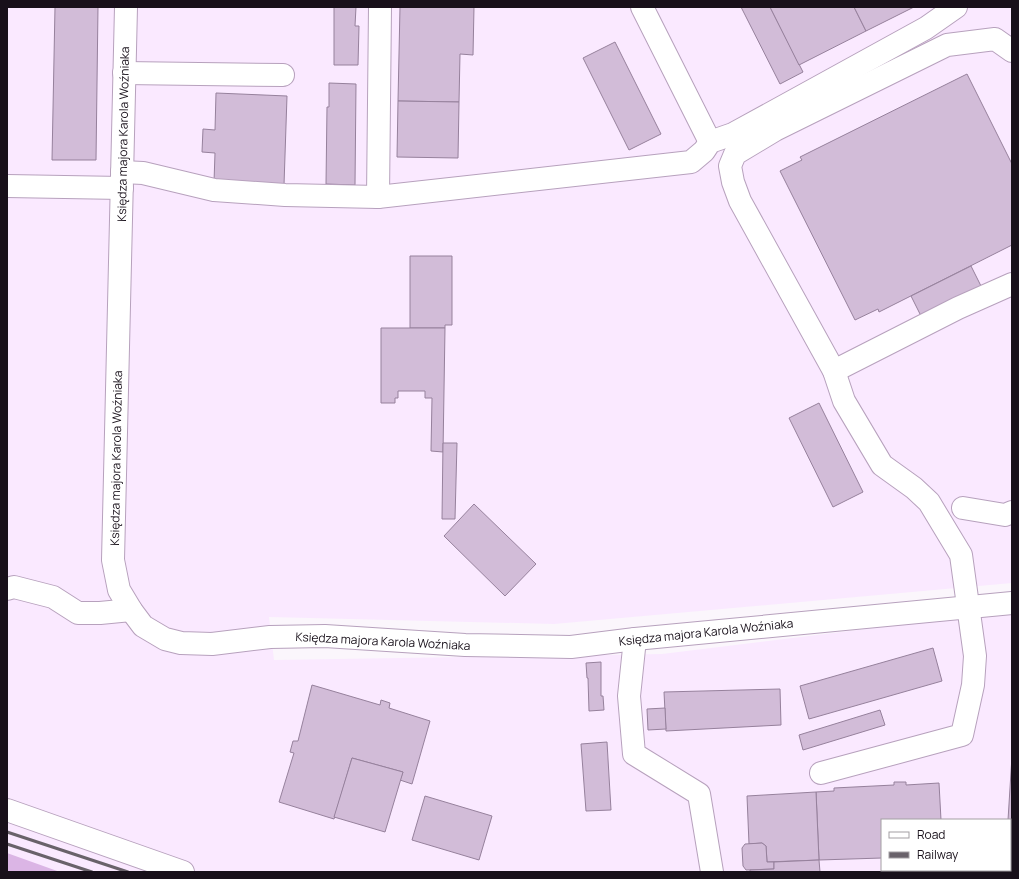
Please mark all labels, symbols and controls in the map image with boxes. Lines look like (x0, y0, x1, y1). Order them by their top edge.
street label: Księdza majora Karola Woźniaka (113, 46, 133, 222)
street label: Księdza majora Karola Woźniaka (106, 370, 126, 546)
street label: Księdza majora Karola Woźniaka (618, 614, 794, 650)
street label: Księdza majora Karola Woźniaka (295, 628, 471, 654)
legend (881, 819, 1011, 871)
text: Road (917, 826, 945, 843)
text: Railway (917, 846, 959, 863)

